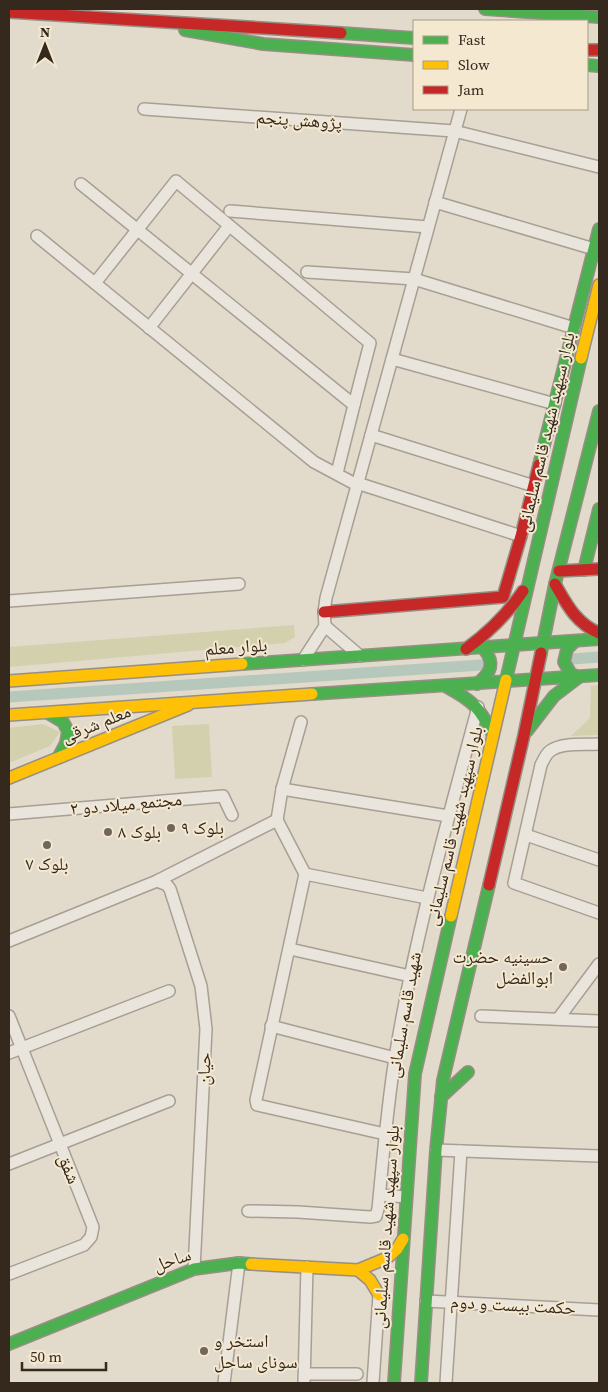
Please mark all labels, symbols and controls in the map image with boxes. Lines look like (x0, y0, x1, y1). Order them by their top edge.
north arrow (20, 20, 70, 70)
legend (413, 20, 588, 110)
text: N (40, 22, 50, 42)
text: Fast (458, 29, 485, 50)
text: Slow (458, 54, 490, 75)
text: Jam (457, 79, 485, 100)
street label: پژوهش پنجم (255, 104, 343, 135)
street label: بلوار سپهبد شهید قاسم سلیمانی (510, 330, 581, 534)
street label: بلوار معلم (204, 632, 268, 661)
street label: معلم شرقی (57, 698, 134, 749)
street label: بلوار سپهبد شهید قاسم سلیمانی (418, 724, 489, 928)
street label: مجتمع میلاد دو ۲ (69, 786, 183, 821)
place label: بلوک ۹ (181, 815, 224, 840)
place label: بلوک ۸ (118, 819, 161, 844)
marker: بلوک ۹ (165, 822, 177, 834)
marker: بلوک ۸ (102, 826, 114, 838)
marker: بلوک ۷ (41, 839, 53, 851)
place label: بلوک ۷ (25, 851, 69, 876)
place label: حسینیه حضرت ابوالفضل (452, 944, 553, 990)
street label: شهید قاسم سلیمانی (380, 950, 427, 1080)
marker: حسینیه حضرت ابوالفضل (557, 961, 569, 973)
street label: حیان (190, 1052, 217, 1086)
street label: بلوار سپهبد شهید قاسم سلیمانی (366, 1124, 405, 1330)
street label: شفق (52, 1150, 87, 1188)
street label: ساحل (150, 1241, 194, 1278)
street label: حکمت بیست و دوم (450, 1289, 576, 1320)
place label: استخر و سونای ساحل (214, 1328, 298, 1374)
scale bar (22, 1340, 106, 1372)
marker: استخر و سونای ساحل (198, 1345, 210, 1357)
text: 50 m (30, 1346, 62, 1367)

